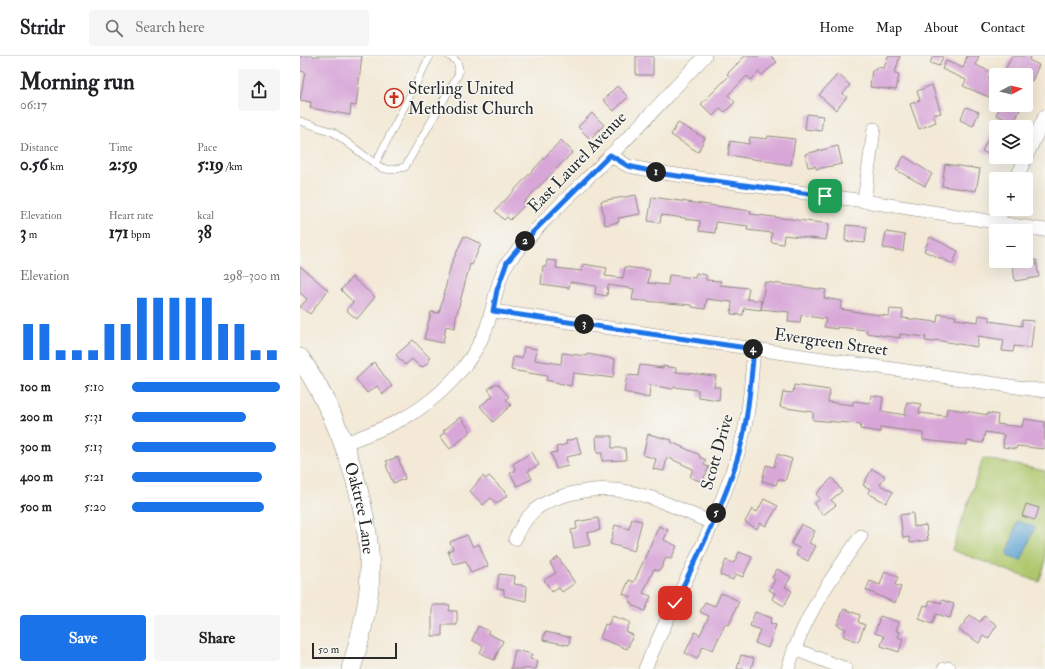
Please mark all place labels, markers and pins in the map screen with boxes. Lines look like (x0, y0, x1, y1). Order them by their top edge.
place label: Sterling United Methodist Church (408, 78, 534, 119)
church icon: Sterling United Methodist Church (383, 87, 405, 109)
pin: 1 (646, 162, 666, 182)
pin (808, 179, 842, 213)
pin: 2 (515, 231, 535, 251)
pin: 3 (574, 314, 594, 334)
pin: 4 (743, 339, 763, 359)
pin: 5 (706, 503, 726, 523)
pin (658, 586, 692, 620)

